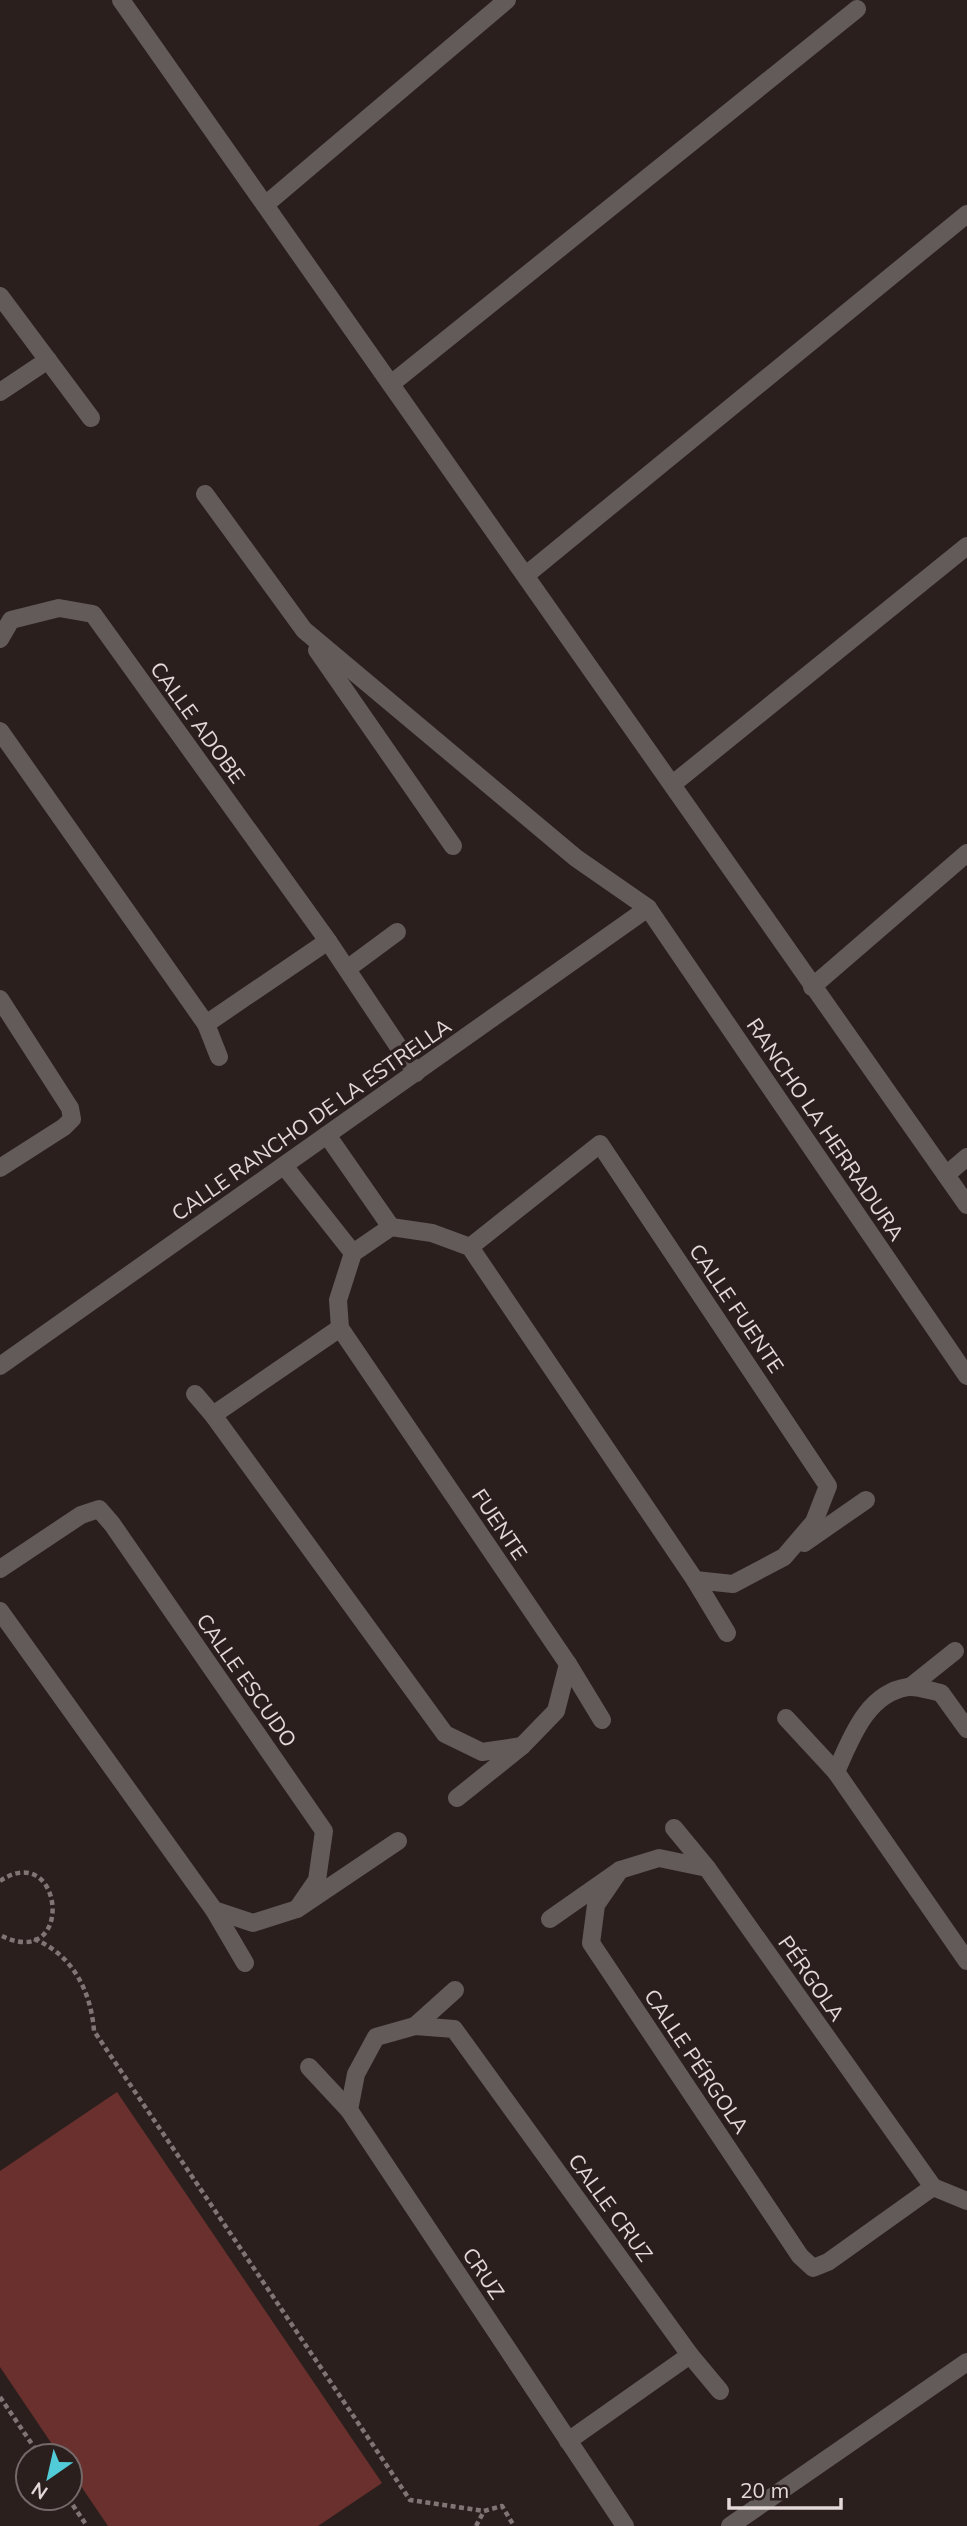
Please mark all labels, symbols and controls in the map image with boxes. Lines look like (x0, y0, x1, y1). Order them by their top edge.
street label: CALLE ADOBE (145, 656, 251, 788)
street label: CALLE RANCHO DE LA ESTRELLA (166, 1012, 456, 1226)
street label: RANCHO LA HERRADURA (742, 1013, 911, 1246)
street label: CALLE FUENTE (684, 1238, 790, 1378)
street label: FUENTE (467, 1483, 533, 1565)
street label: CALLE ESCUDO (191, 1608, 303, 1752)
street label: PÉRGOLA (773, 1930, 851, 2026)
street label: CALLE PÉRGOLA (639, 1984, 755, 2139)
street label: CALLE CRUZ (563, 2148, 659, 2266)
street label: CRUZ (457, 2242, 511, 2304)
north arrow (14, 2442, 84, 2512)
scale bar (729, 2466, 841, 2510)
text: N (27, 2477, 52, 2505)
text: 20 m (740, 2477, 789, 2503)

